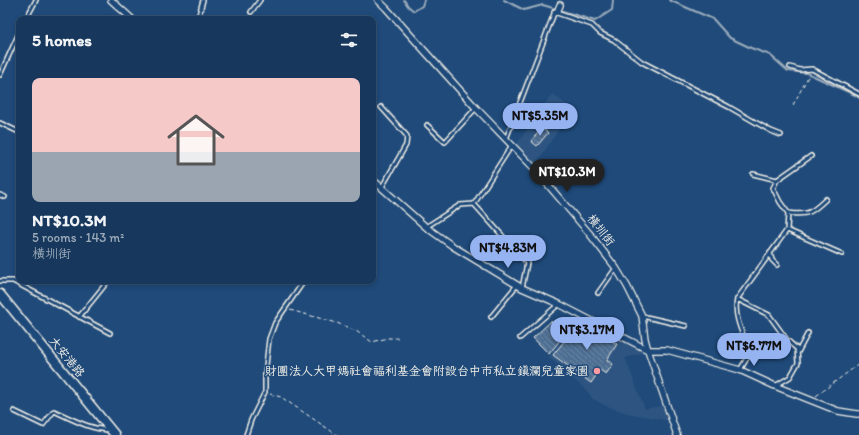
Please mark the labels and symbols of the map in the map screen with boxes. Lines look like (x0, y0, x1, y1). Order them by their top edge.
pin: NT$5.35M (499, 103, 581, 137)
pin: NT$10.3M (526, 159, 608, 193)
street label: 橫圳街 (584, 212, 618, 248)
pin: NT$4.83M (467, 235, 549, 269)
pin: NT$3.17M (546, 317, 628, 351)
pin: NT$6.77M (713, 333, 795, 367)
street label: 大安港路 (46, 334, 88, 380)
place label: 財團法人大甲媽社會福利基金會附設台中市私立鎮瀾兒童家園 (265, 364, 589, 378)
marker: 財團法人大甲媽社會福利基金會附設台中市私立鎮瀾兒童家園 (592, 366, 602, 376)

